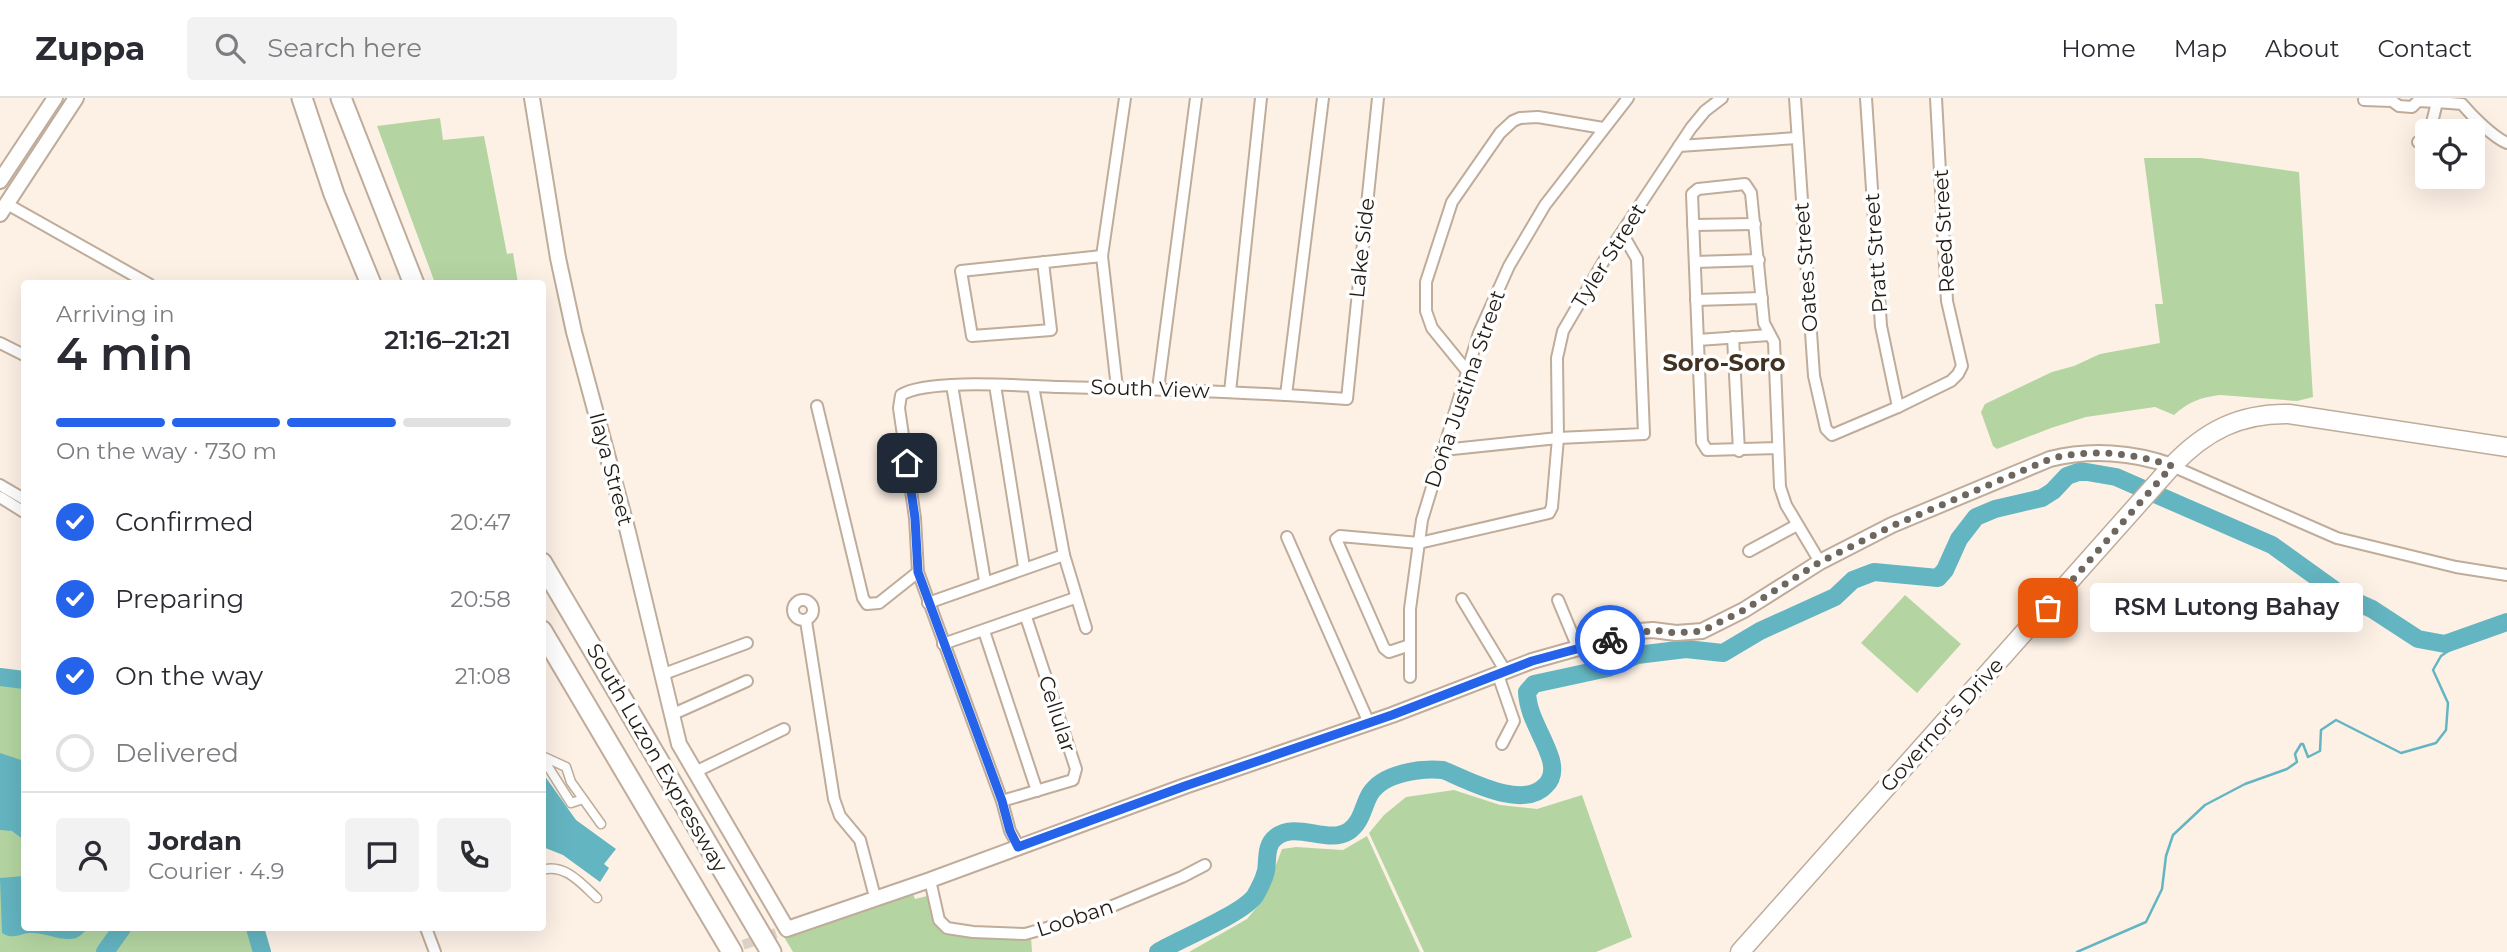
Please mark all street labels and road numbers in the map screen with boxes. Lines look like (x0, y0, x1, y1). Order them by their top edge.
street label: Reed Street (1928, 169, 1959, 293)
street label: Pratt Street (1859, 192, 1892, 314)
street label: Lake Side (1344, 197, 1379, 299)
street label: Tyler Street (1566, 199, 1651, 313)
street label: Oates Street (1788, 201, 1823, 333)
street label: Doña Justina Street (1419, 287, 1510, 491)
street label: South View (1090, 374, 1211, 403)
street label: Ilaya Street (584, 409, 639, 528)
street label: South Luzon Expressway (582, 639, 734, 877)
street label: Governor's Drive (1875, 652, 2008, 797)
street label: Cellular (1033, 672, 1082, 755)
street label: Looban (1033, 893, 1116, 942)

